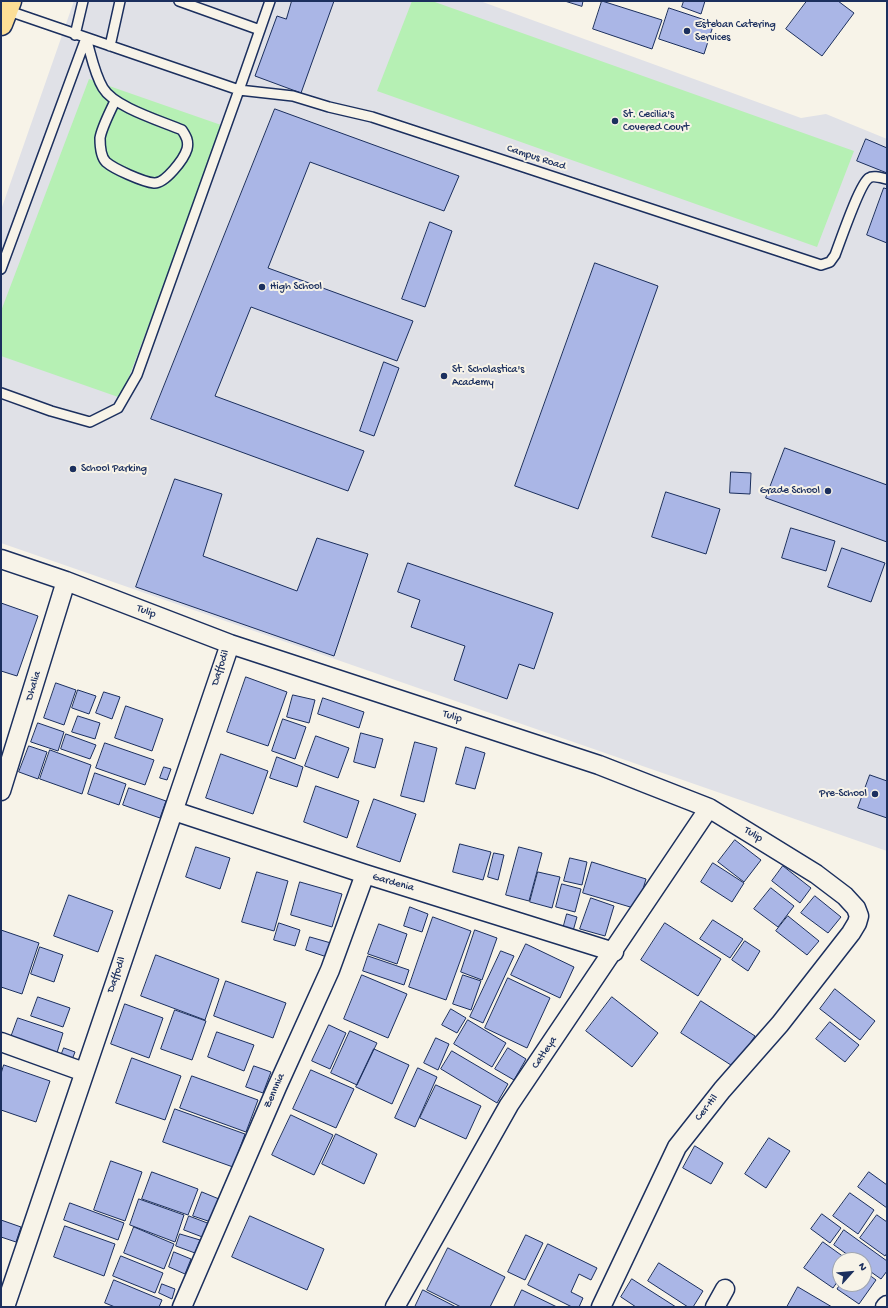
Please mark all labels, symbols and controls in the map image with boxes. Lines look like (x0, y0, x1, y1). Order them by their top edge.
place label: Esteban Catering Services (695, 18, 776, 44)
marker: Esteban Catering Services (682, 26, 692, 36)
place label: St. Cecilia's Covered Court (623, 108, 689, 134)
marker: St. Cecilia's Covered Court (610, 116, 620, 126)
street label: Campus Road (505, 142, 567, 174)
place label: High School (270, 280, 322, 294)
marker: High School (257, 282, 267, 292)
place label: St. Scholastica's Academy (452, 363, 524, 389)
marker: St. Scholastica's Academy (439, 371, 449, 381)
place label: School Parking (81, 462, 147, 476)
marker: School Parking (68, 464, 78, 474)
place label: Grade School (760, 484, 820, 498)
marker: Grade School (823, 486, 833, 496)
street label: Tulip (134, 602, 158, 622)
street label: Daffodil (209, 648, 233, 688)
street label: Dhalia (23, 670, 45, 702)
street label: Tulip (441, 708, 463, 726)
place label: Pre-School (819, 787, 867, 801)
marker: Pre-School (870, 789, 880, 799)
street label: Tulip (741, 824, 765, 846)
street label: Gardenia (371, 871, 415, 895)
street label: Daffodil (105, 955, 129, 995)
street label: Catleya (529, 1034, 561, 1072)
street label: Zennnia (261, 1071, 289, 1111)
street label: Cer-Hil (693, 1092, 721, 1124)
north arrow (832, 1252, 872, 1292)
text: N (855, 1261, 869, 1273)

